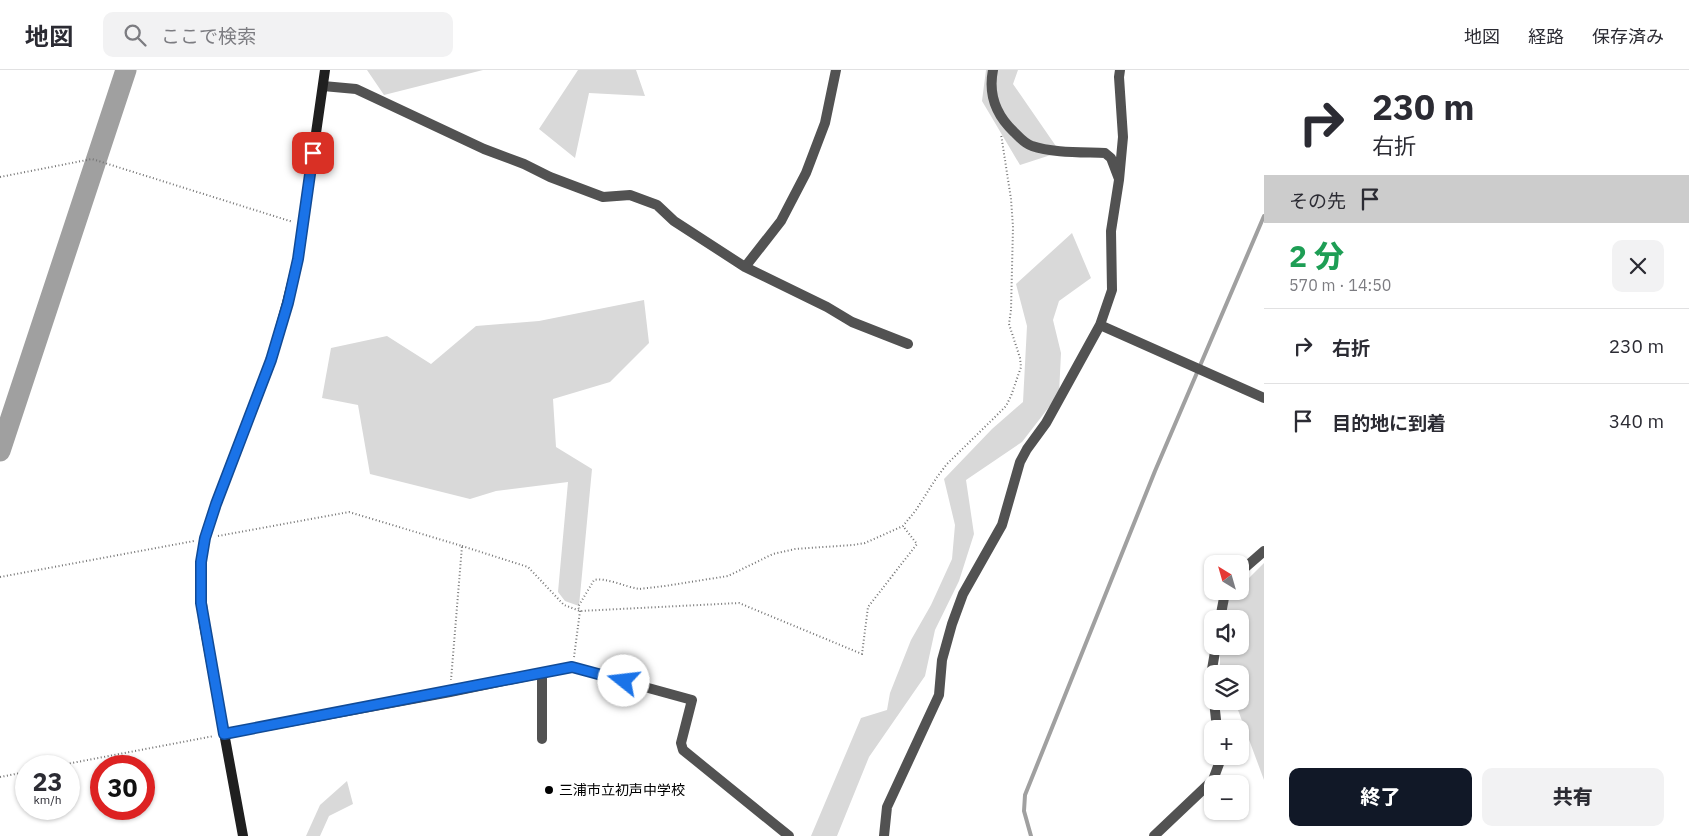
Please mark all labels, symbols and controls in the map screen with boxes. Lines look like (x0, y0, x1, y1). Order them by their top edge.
search box (103, 12, 453, 57)
text: 地図 (25, 20, 73, 52)
icon: search (121, 21, 149, 49)
text: ここで検索 (161, 24, 256, 48)
text: 地図 (1464, 25, 1500, 48)
text: 経路 (1528, 25, 1564, 48)
text: 保存済み (1592, 25, 1664, 48)
text: 230 m (1372, 84, 1475, 130)
icon: right (1289, 90, 1354, 155)
text: 右折 (1372, 131, 1416, 160)
pin (292, 132, 334, 174)
icon: arrive (299, 139, 327, 167)
icon: arrive (1356, 185, 1384, 213)
text: その先 (1289, 189, 1346, 213)
text: 2 分 (1289, 236, 1344, 275)
button: close (1612, 240, 1664, 292)
text: 570 m · 14:50 (1289, 275, 1391, 295)
icon: right (1289, 332, 1317, 360)
text: 230 m (1609, 334, 1664, 358)
text: 右折 (1332, 336, 1370, 360)
icon: arrive (1289, 407, 1317, 435)
text: 340 m (1609, 409, 1664, 433)
text: 目的地に到着 (1332, 411, 1446, 435)
north arrow (1204, 555, 1249, 600)
map controls (1204, 555, 1249, 820)
button: sound (1204, 610, 1249, 655)
position arrow (597, 654, 649, 706)
button: layers (1204, 665, 1249, 710)
button: + (1204, 720, 1249, 765)
speed limit sign: 30 (90, 755, 155, 820)
text: 23 (32, 765, 63, 798)
button: 終了 (1289, 768, 1472, 826)
button: 共有 (1482, 768, 1664, 826)
button: − (1204, 775, 1249, 820)
place label: 三浦市立初声中学校 (559, 781, 685, 799)
marker: 三浦市立初声中学校 (543, 784, 555, 796)
text: km/h (33, 792, 62, 807)

